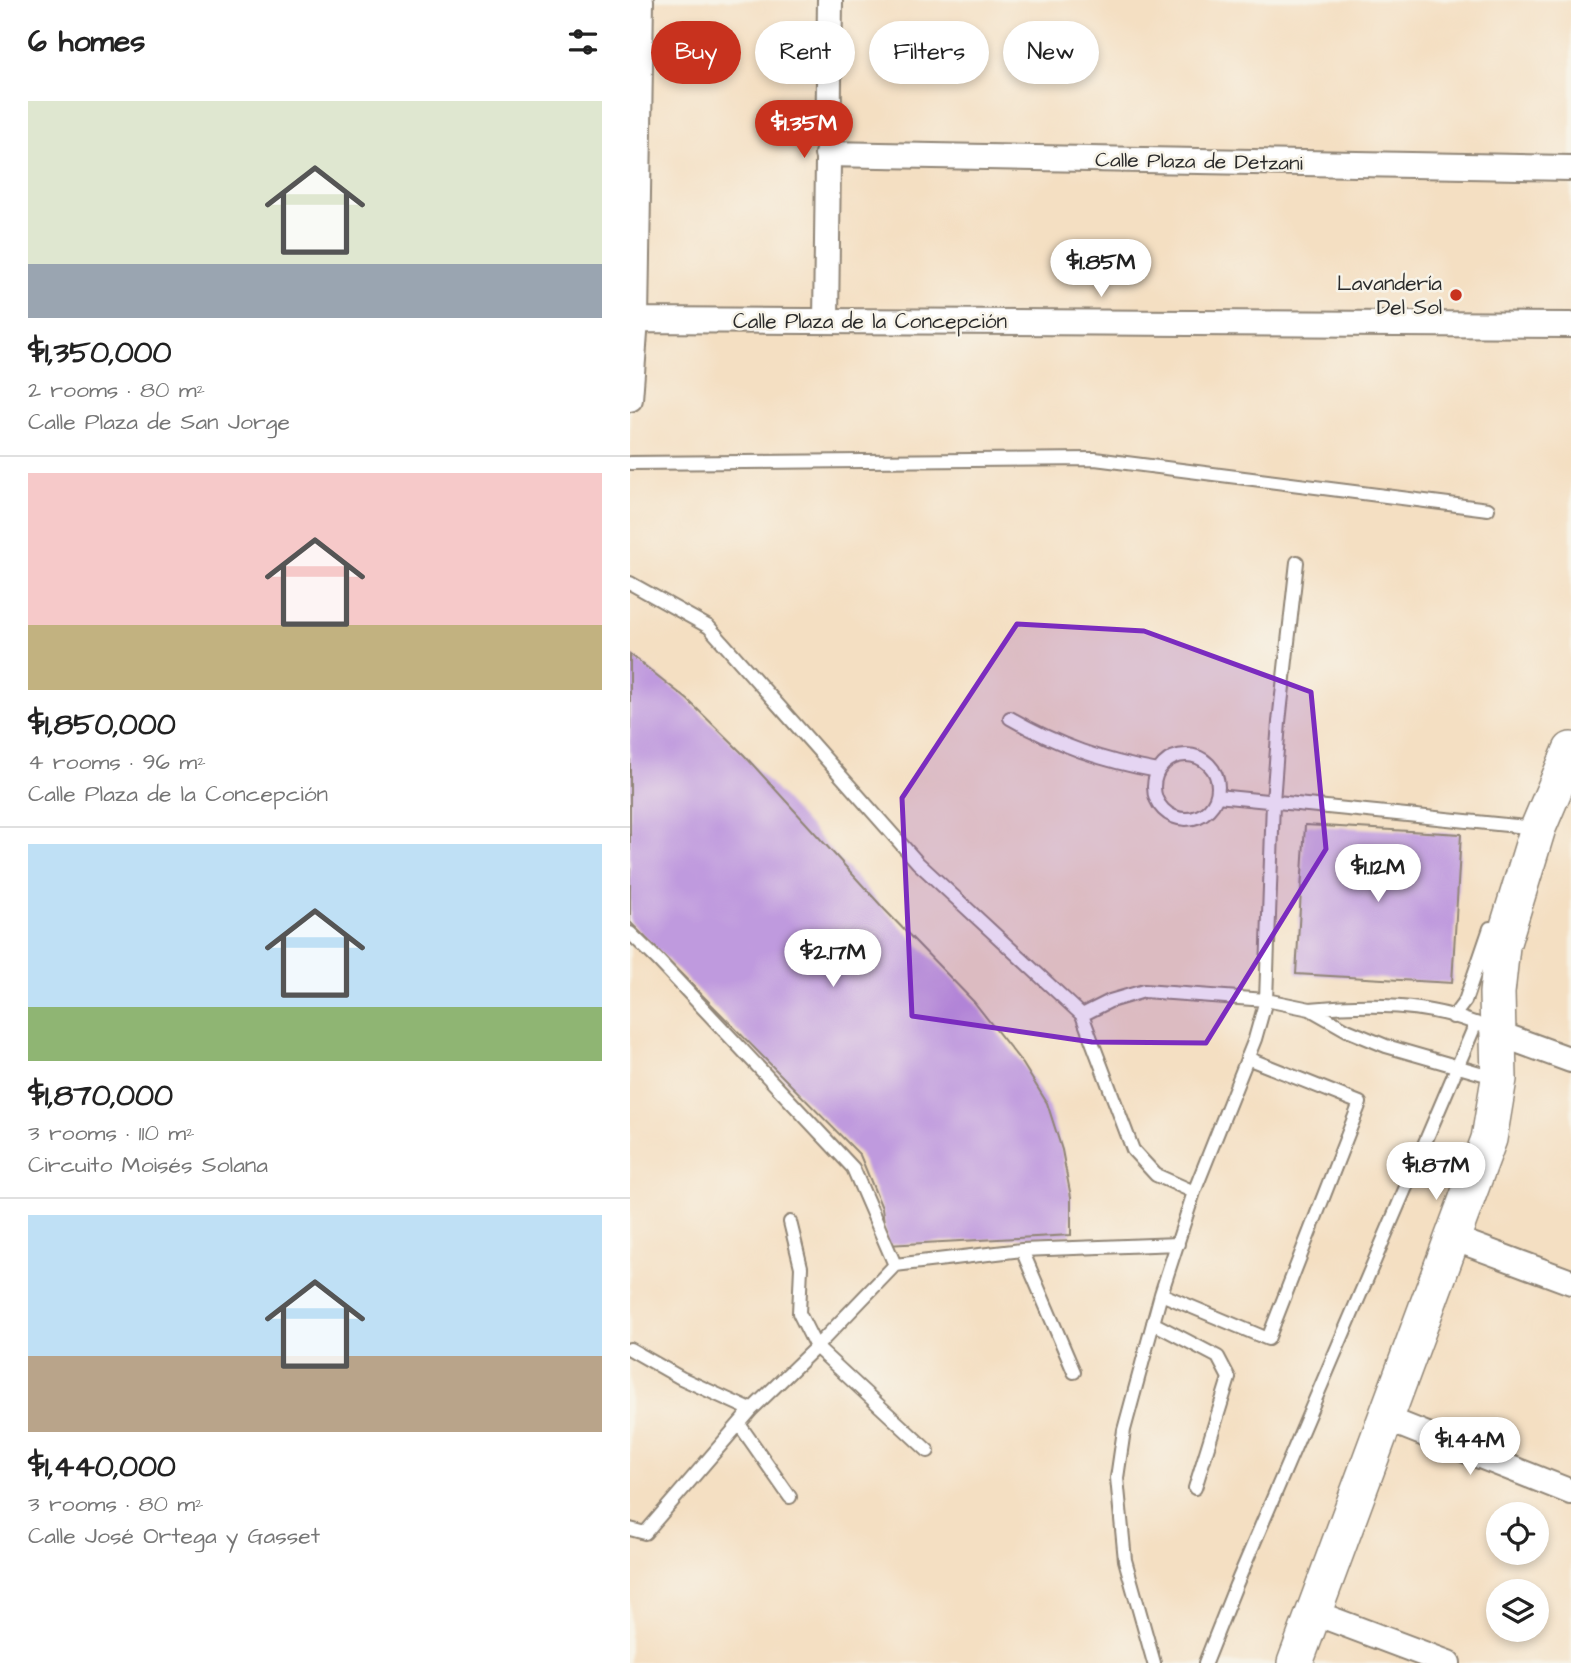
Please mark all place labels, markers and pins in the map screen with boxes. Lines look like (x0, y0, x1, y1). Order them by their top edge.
pin: $1.35M (747, 100, 861, 160)
pin: $1.85M (1044, 240, 1158, 299)
place label: Lavandería Del Sol (1337, 269, 1442, 322)
marker: Lavandería Del Sol (1448, 287, 1464, 303)
pin: $1.12M (1321, 844, 1435, 904)
pin: $2.17M (776, 930, 890, 989)
pin: $1.87M (1379, 1142, 1493, 1202)
pin: $1.44M (1413, 1418, 1527, 1477)

